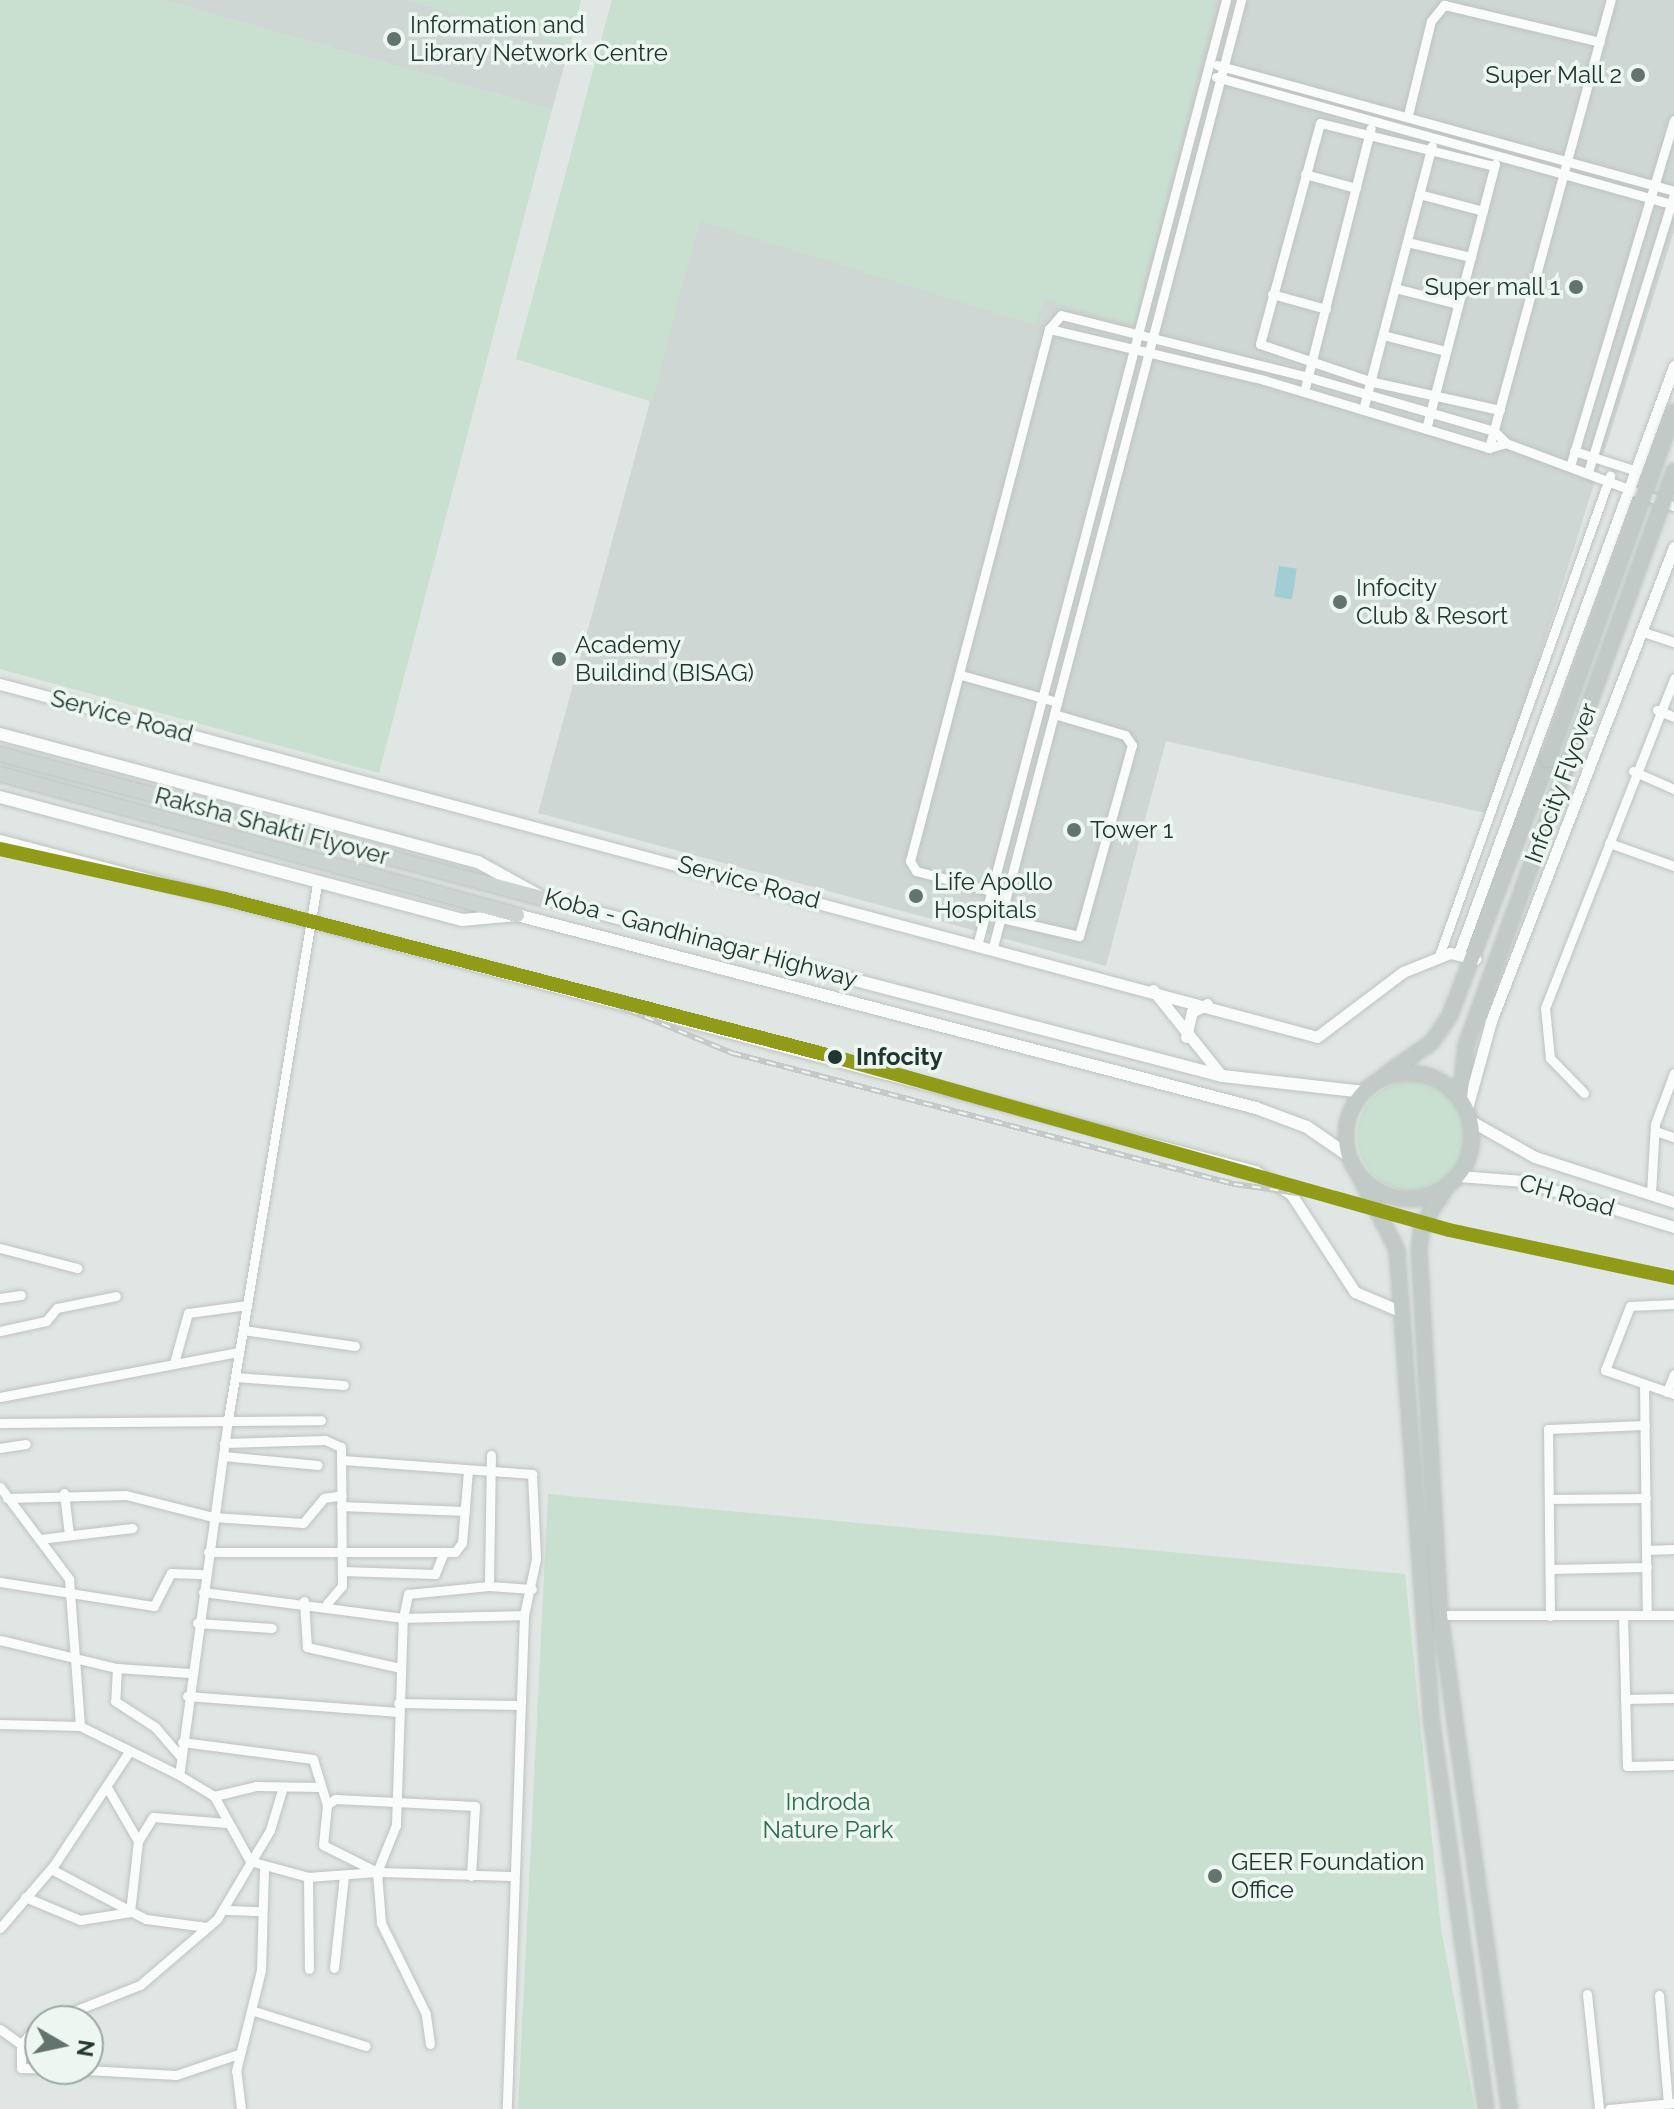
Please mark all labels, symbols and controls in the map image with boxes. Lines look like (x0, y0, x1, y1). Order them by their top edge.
place label: Information and Library Network Centre (410, 11, 669, 67)
marker: Information and Library Network Centre (385, 30, 403, 48)
place label: Super Mall 2 (1484, 61, 1622, 89)
marker: Super Mall 2 (1629, 66, 1647, 84)
place label: Super mall 1 (1423, 273, 1560, 301)
marker: Super mall 1 (1567, 278, 1585, 296)
place label: Infocity Club & Resort (1356, 574, 1508, 630)
marker: Infocity Club & Resort (1331, 593, 1349, 611)
place label: Academy Buildind (BISAG) (575, 631, 754, 687)
marker: Academy Buildind (BISAG) (550, 650, 568, 668)
street label: Service Road (48, 683, 196, 749)
street label: Infocity Flyover (1519, 699, 1603, 867)
street label: Raksha Shakti Flyover (152, 781, 392, 871)
place label: Tower 1 (1090, 816, 1174, 844)
marker: Tower 1 (1065, 821, 1083, 839)
street label: Service Road (675, 849, 823, 915)
place label: Life Apollo Hospitals (934, 868, 1054, 924)
street label: Koba - Gandhinagar Highway (541, 882, 861, 994)
marker: Life Apollo Hospitals (905, 885, 927, 907)
marker: Infocity (821, 1043, 849, 1071)
place label: Infocity (856, 1043, 943, 1071)
street label: CH Road (1516, 1168, 1618, 1222)
park label: Indroda Nature Park (763, 1788, 893, 1844)
place label: GEER Foundation Office (1231, 1848, 1425, 1904)
marker: GEER Foundation Office (1206, 1867, 1224, 1885)
north arrow (24, 2005, 104, 2085)
text: N (72, 2038, 100, 2059)

